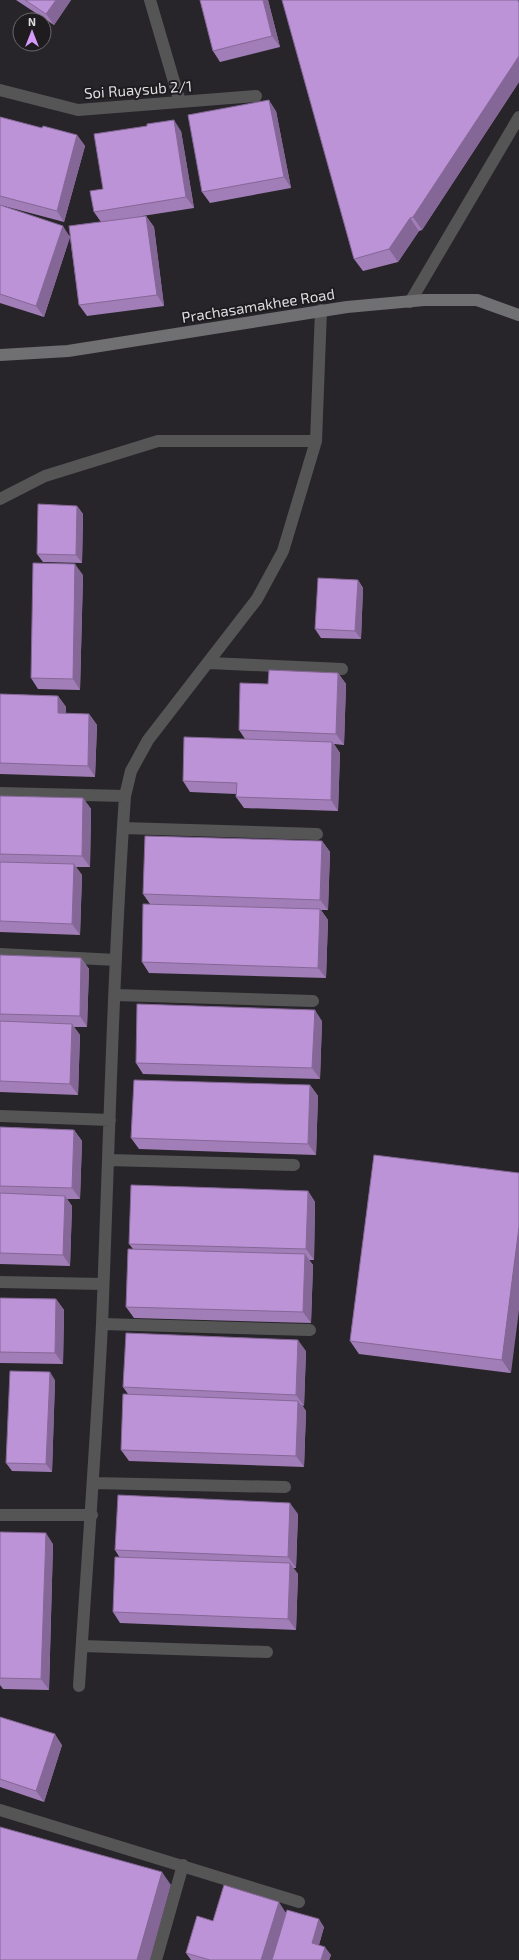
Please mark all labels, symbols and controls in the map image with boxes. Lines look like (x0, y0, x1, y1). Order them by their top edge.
north arrow (12, 12, 52, 52)
text: N (28, 15, 36, 28)
street label: Soi Ruaysub 2/1 (83, 76, 193, 102)
street label: Prachasamakhee Road (180, 284, 336, 326)

